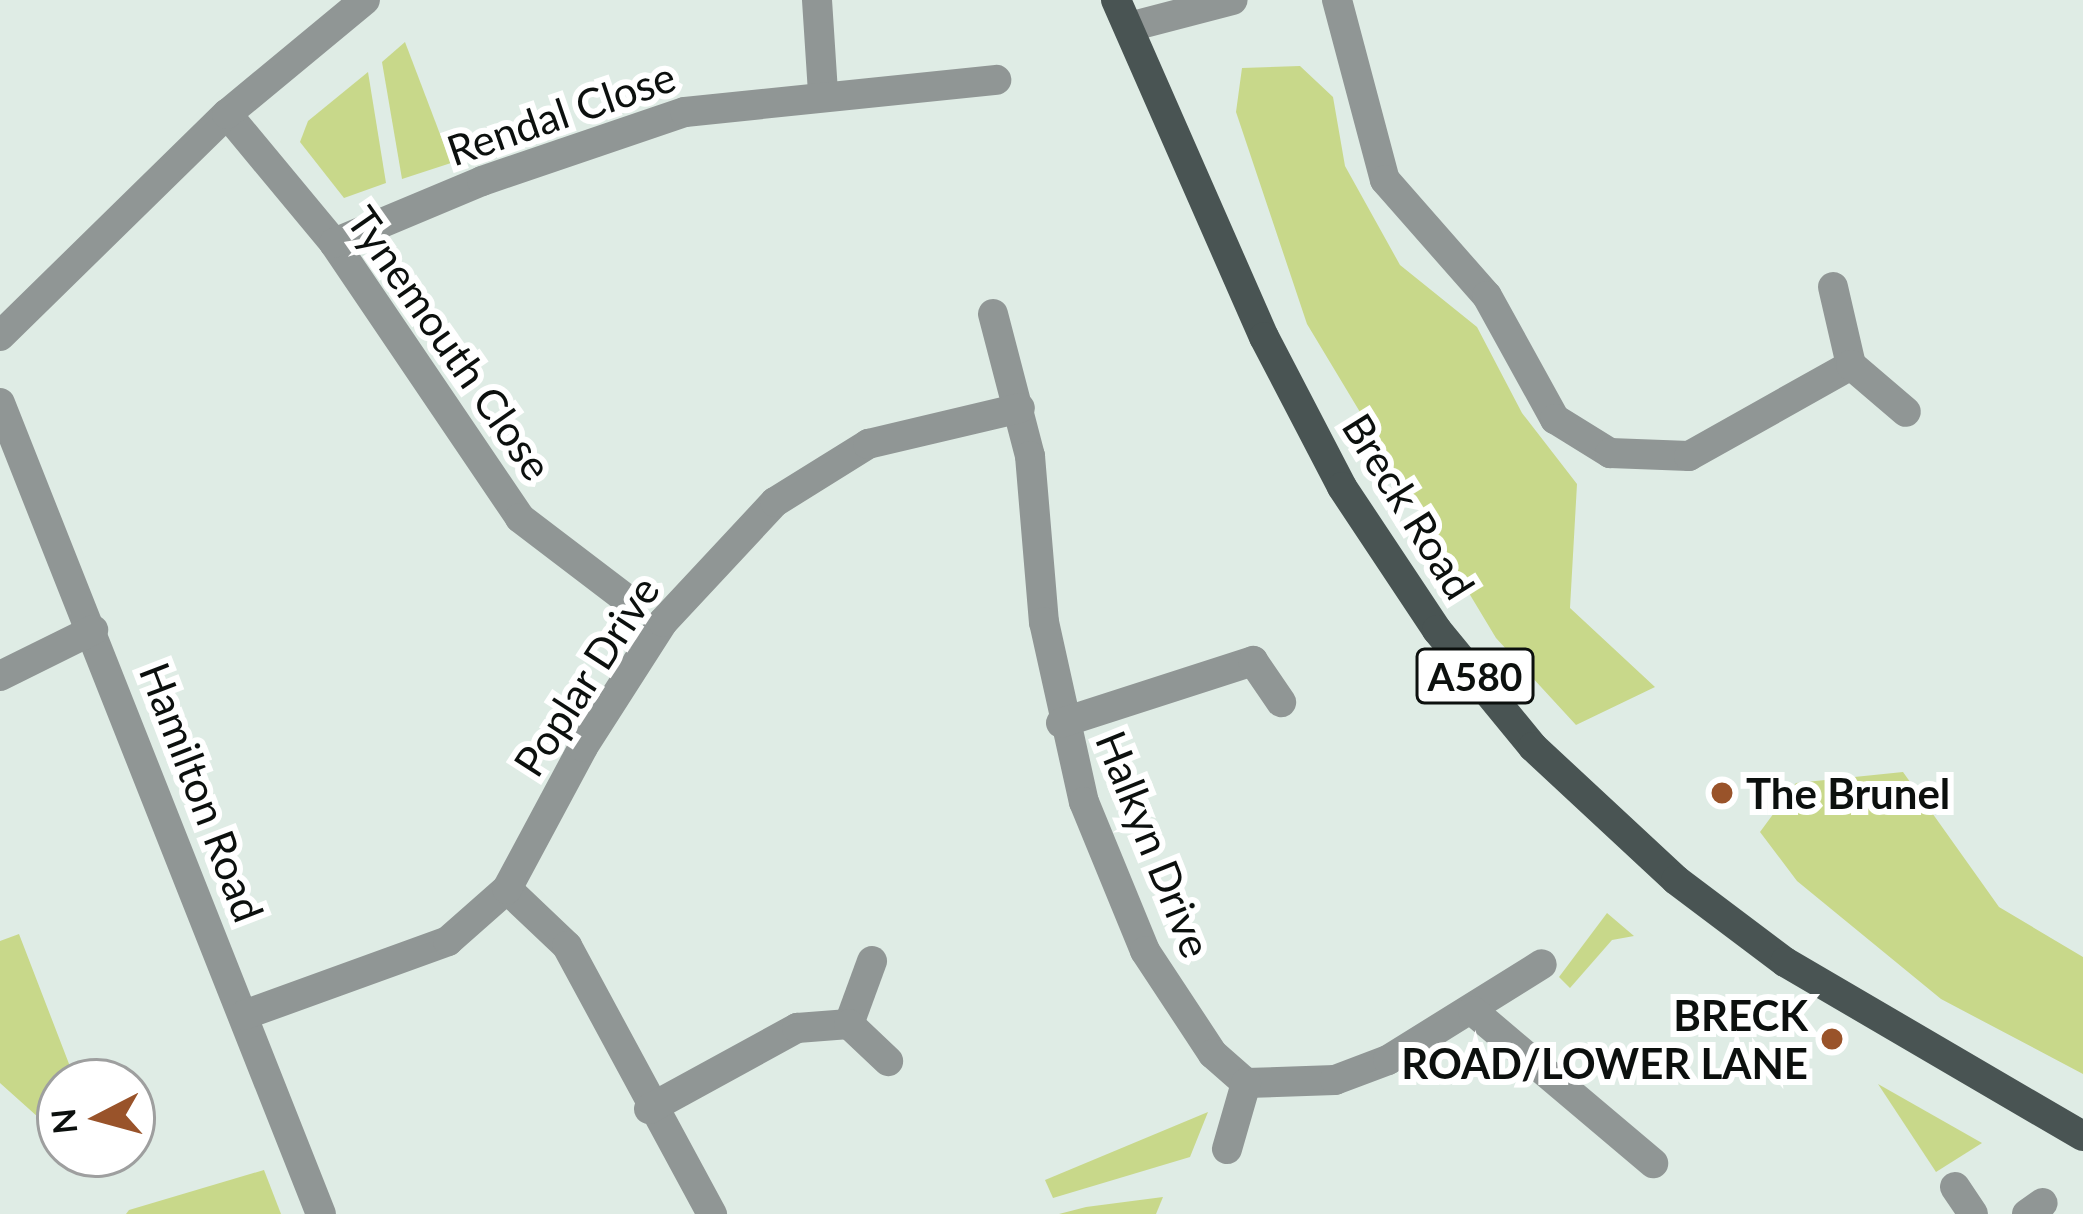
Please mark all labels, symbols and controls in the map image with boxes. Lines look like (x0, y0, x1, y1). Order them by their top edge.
street label: Rendal Close (440, 50, 682, 176)
street label: Tynemouth Close (337, 197, 563, 489)
street label: Breck Road (1332, 404, 1486, 608)
street label: Poplar Drive (503, 566, 669, 786)
road number: A580 (1415, 643, 1535, 709)
street label: Hamilton Road (130, 656, 274, 928)
street label: Halkyn Drive (1086, 724, 1222, 964)
place label: The Brunel (1746, 768, 1950, 818)
marker: The Brunel (1709, 780, 1735, 806)
place label: BRECK ROAD/LOWER LANE (1401, 990, 1808, 1088)
marker: BRECK ROAD/LOWER LANE (1819, 1026, 1845, 1052)
north arrow (36, 1058, 156, 1178)
text: N (42, 1107, 84, 1136)

